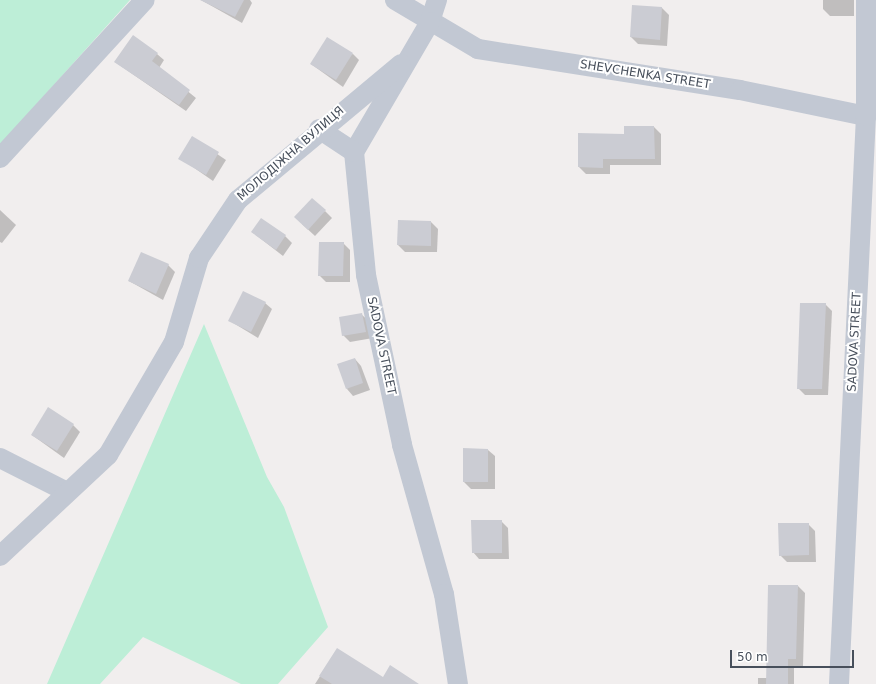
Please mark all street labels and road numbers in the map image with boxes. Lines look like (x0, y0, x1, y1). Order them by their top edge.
street label: SHEVCHENKA STREET (579, 58, 711, 92)
street label: МОЛОДІЖНА ВУЛИЦЯ (235, 104, 347, 204)
street label: SADOVA STREET (845, 292, 865, 392)
street label: SADOVA STREET (364, 296, 398, 396)

